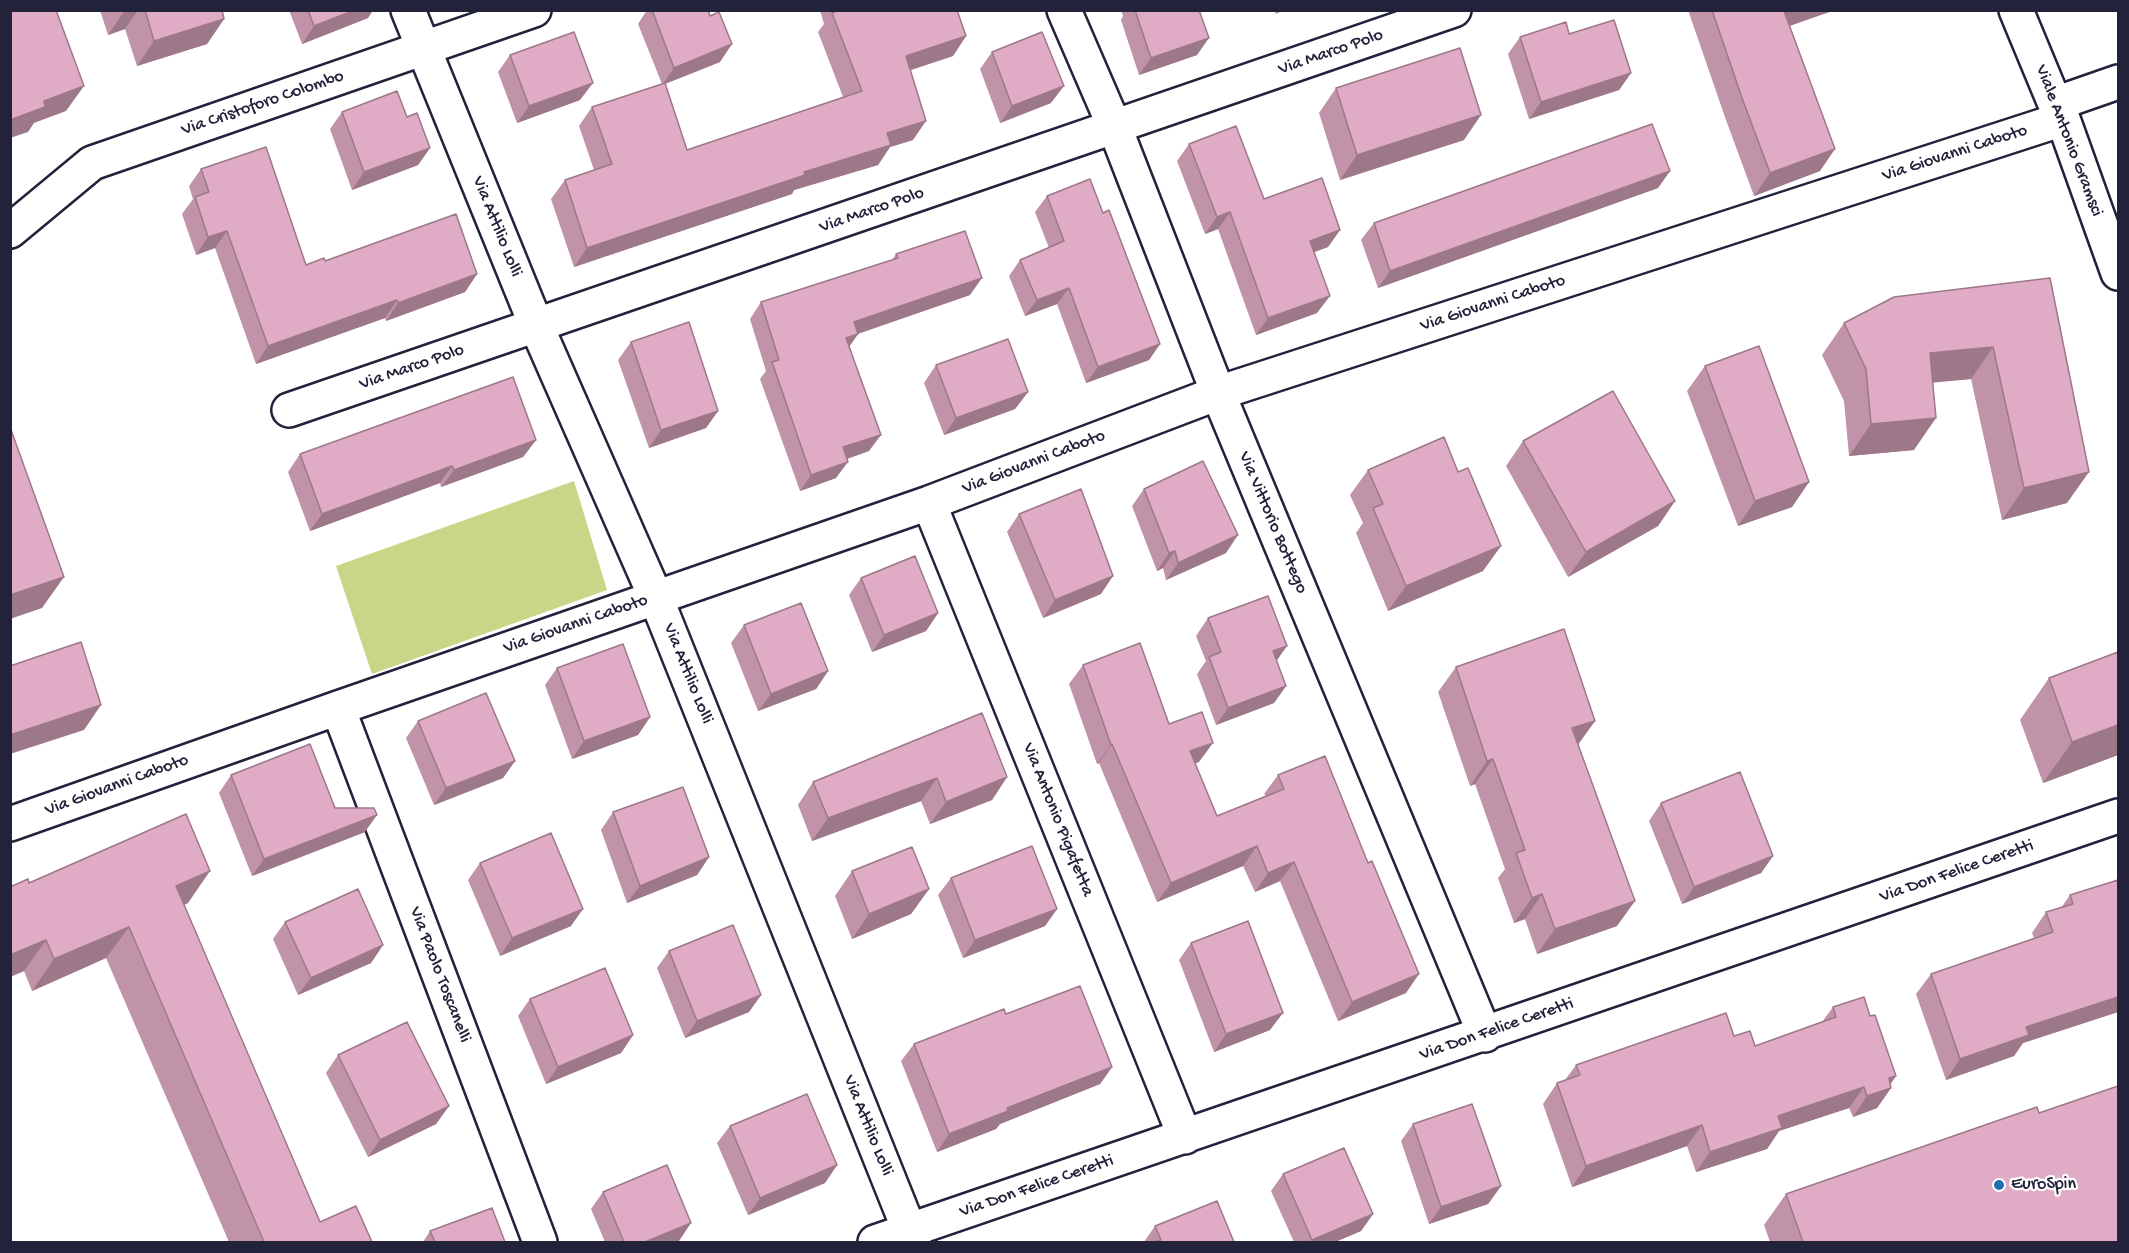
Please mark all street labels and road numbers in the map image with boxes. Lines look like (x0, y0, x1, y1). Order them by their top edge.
street label: Via Marco Polo (1276, 25, 1386, 81)
street label: Viale Antonio Gramsci (2029, 62, 2107, 220)
street label: Via Cristoforo Colombo (179, 66, 347, 142)
street label: Via Giovanni Caboto (1880, 120, 2030, 188)
street label: Via Attilio Lolli (466, 174, 526, 280)
street label: Via Marco Polo (817, 183, 927, 239)
street label: Via Giovanni Caboto (1418, 270, 1568, 338)
street label: Via Marco Polo (357, 340, 467, 396)
street label: Via Giovanni Caboto (960, 426, 1108, 500)
street label: Via Vittorio Bottego (1232, 449, 1312, 597)
street label: Via Giovanni Caboto (501, 590, 651, 660)
street label: Via Attilio Lolli (657, 621, 717, 727)
street label: Via Antonio Pigafetta (1016, 740, 1098, 900)
street label: Via Giovanni Caboto (42, 750, 192, 822)
street label: Via Don Felice Ceretti (1877, 836, 2037, 908)
street label: Via Paolo Toscanelli (403, 904, 475, 1046)
street label: Via Don Felice Ceretti (1417, 994, 1577, 1066)
street label: Via Attilio Lolli (837, 1073, 897, 1179)
street label: Via Don Felice Ceretti (957, 1151, 1117, 1223)

